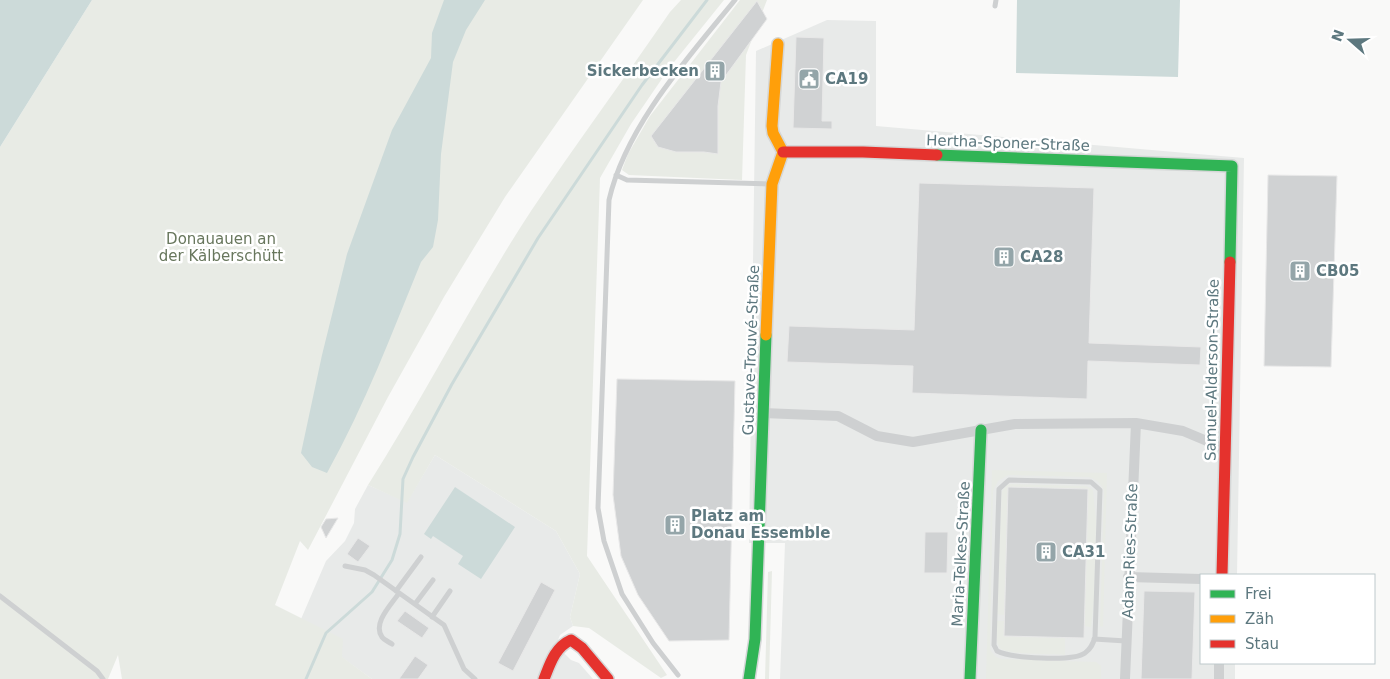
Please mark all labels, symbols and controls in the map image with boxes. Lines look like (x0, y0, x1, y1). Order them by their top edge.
north arrow (1325, 15, 1375, 65)
text: N (1328, 27, 1347, 44)
building icon: Sickerbecken (703, 59, 727, 83)
place label: Sickerbecken (587, 62, 699, 80)
public building icon: CA19 (797, 67, 821, 91)
place label: CA19 (825, 70, 869, 88)
street label: Hertha-Sponer-Straße (926, 131, 1090, 155)
park label: Donauauen an der Kälberschütt (159, 230, 283, 265)
building icon: CA28 (992, 245, 1016, 269)
place label: CA28 (1020, 248, 1064, 266)
building icon: CB05 (1288, 259, 1312, 283)
place label: CB05 (1316, 262, 1359, 280)
street label: Gustave-Trouvé-Straße (739, 264, 763, 436)
street label: Samuel-Alderson-Straße (1201, 279, 1223, 461)
street label: Maria-Telkes-Straße (948, 481, 974, 627)
street label: Adam-Ries-Straße (1119, 483, 1141, 619)
place label: Platz am Donau Essemble (691, 507, 830, 542)
building icon: Platz am Donau Essemble (663, 513, 687, 537)
building icon: CA31 (1034, 540, 1058, 564)
place label: CA31 (1062, 543, 1106, 561)
legend (1200, 574, 1375, 664)
text: Frei (1245, 585, 1272, 603)
text: Zäh (1245, 610, 1274, 628)
text: Stau (1245, 635, 1279, 653)

